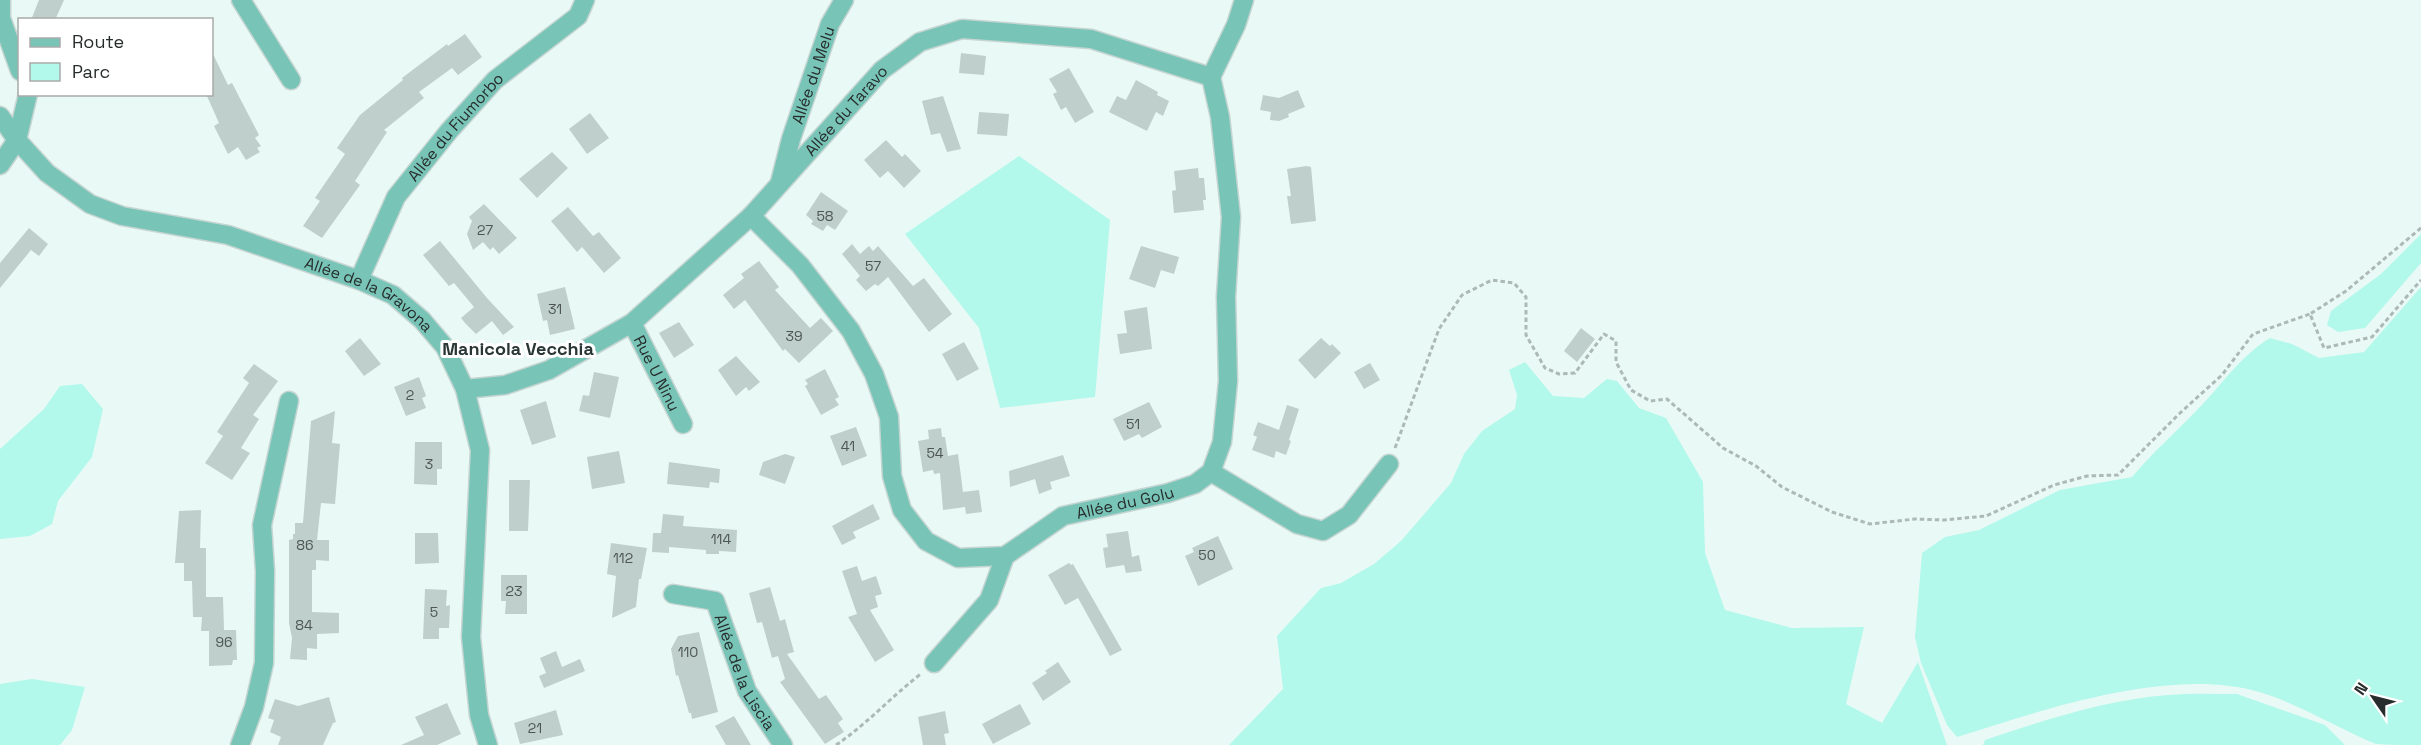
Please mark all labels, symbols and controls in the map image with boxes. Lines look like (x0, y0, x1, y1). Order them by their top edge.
legend (18, 18, 213, 96)
street label: Allée du Melu (787, 23, 840, 127)
text: Route (72, 30, 124, 53)
text: Parc (72, 60, 110, 83)
street label: Allée du Taravo (800, 61, 892, 160)
street label: Allée du Fiumorbo (403, 67, 508, 186)
house number: 58 (816, 207, 834, 225)
house number: 27 (477, 221, 493, 239)
street label: Allée de la Gravona (302, 252, 438, 337)
house number: 57 (865, 257, 881, 275)
house number: 31 (548, 300, 562, 318)
house number: 39 (785, 327, 803, 345)
street label: Rue U Ninu (629, 332, 685, 415)
district label: Manicola Vecchia (442, 337, 594, 360)
house number: 2 (406, 386, 414, 404)
house number: 51 (1126, 415, 1140, 433)
house number: 41 (841, 437, 855, 455)
house number: 54 (926, 444, 944, 462)
house number: 3 (425, 455, 433, 473)
street label: Allée du Golu (1074, 482, 1177, 524)
house number: 114 (711, 530, 731, 548)
house number: 86 (296, 536, 314, 554)
house number: 50 (1198, 546, 1216, 564)
house number: 112 (613, 549, 633, 567)
house number: 23 (506, 582, 522, 600)
house number: 5 (430, 603, 438, 621)
street label: Allée de la Liscia (709, 611, 780, 734)
house number: 84 (295, 616, 313, 634)
house number: 96 (215, 633, 233, 651)
house number: 110 (678, 643, 698, 661)
north arrow (2343, 667, 2403, 727)
text: N (2349, 678, 2373, 699)
house number: 21 (528, 719, 542, 737)

